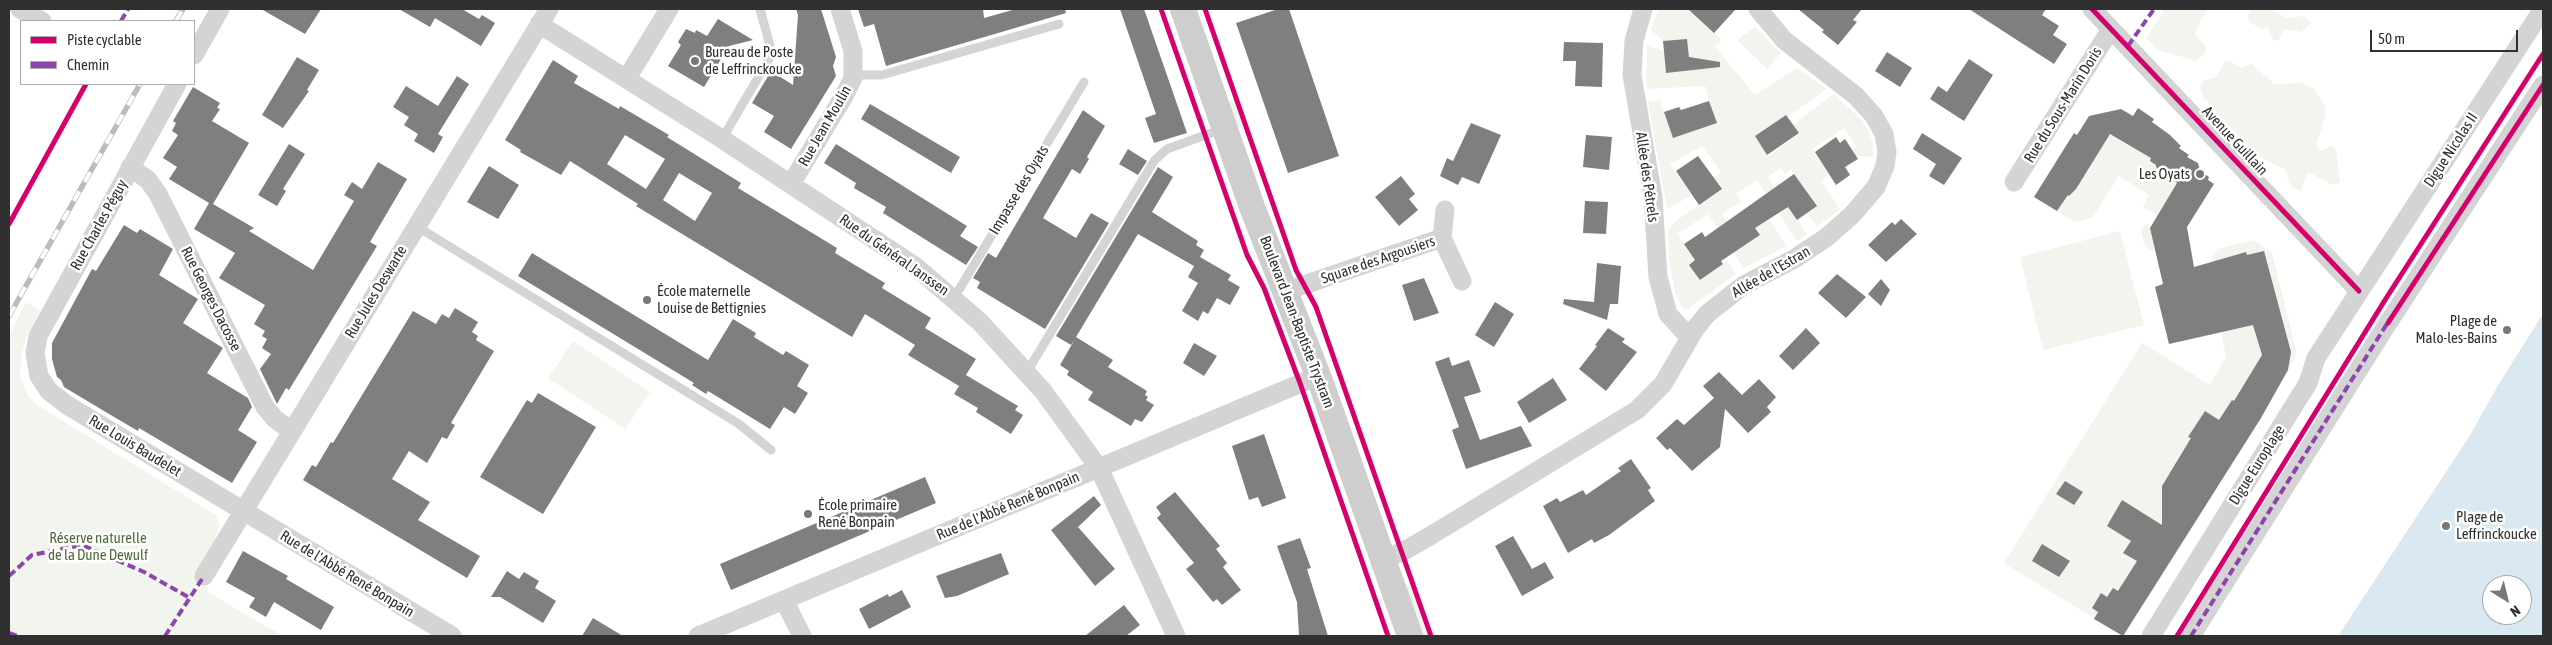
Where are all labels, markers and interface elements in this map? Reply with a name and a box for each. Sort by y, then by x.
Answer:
legend [20,20,195,85]
scale bar [2372,20,2520,52]
text: 50 m [2378,30,2405,47]
text: Piste cyclable [67,31,142,48]
place label: Bureau de Poste de Leffrinckoucke [705,43,802,78]
street label: Rue du Sous-Marin Doris [2020,44,2106,166]
marker: Bureau de Poste de Leffrinckoucke [689,55,701,67]
text: Chemin [67,56,109,73]
street label: Rue Jean Moulin [795,82,855,170]
street label: Avenue Guillain [2198,103,2272,179]
street label: Digue Nicolas II [2420,109,2482,191]
street label: Allée des Pétrels [1632,131,1662,223]
street label: Impasse des Oyats [985,142,1053,238]
place label: Les Oyats [2139,165,2190,183]
marker: Les Oyats [2194,168,2206,180]
street label: Rue Charles Péguy [67,177,131,273]
street label: Rue du Général Janssen [836,210,952,300]
street label: Square des Argousiers [1319,232,1437,288]
street label: Boulevard Jean-Baptiste Trystram [1256,233,1338,411]
street label: Rue Jules Deswarte [341,242,411,342]
street label: Allée de l'Estran [1729,242,1813,302]
street label: Rue Georges Dacosse [177,244,245,354]
place label: École maternelle Louise de Bettignies [657,282,766,317]
marker: École maternelle Louise de Bettignies [641,294,653,306]
place label: Plage de Malo-les-Bains [2416,312,2497,347]
marker: Plage de Malo-les-Bains [2501,324,2513,336]
street label: Rue Louis Baudelet [85,411,185,481]
street label: Digue Europlage [2225,422,2289,508]
street label: Rue de l'Abbé René Bonpain [934,468,1082,544]
place label: École primaire René Bonpain [818,496,897,531]
marker: École primaire René Bonpain [802,508,814,520]
place label: Plage de Leffrinckoucke [2456,508,2537,543]
marker: Plage de Leffrinckoucke [2440,520,2452,532]
street label: Rue de l'Abbé René Bonpain [277,527,417,621]
park label: Réserve naturelle de la Dune Dewulf [48,529,148,564]
north arrow [2482,575,2532,625]
text: N [2507,602,2523,620]

